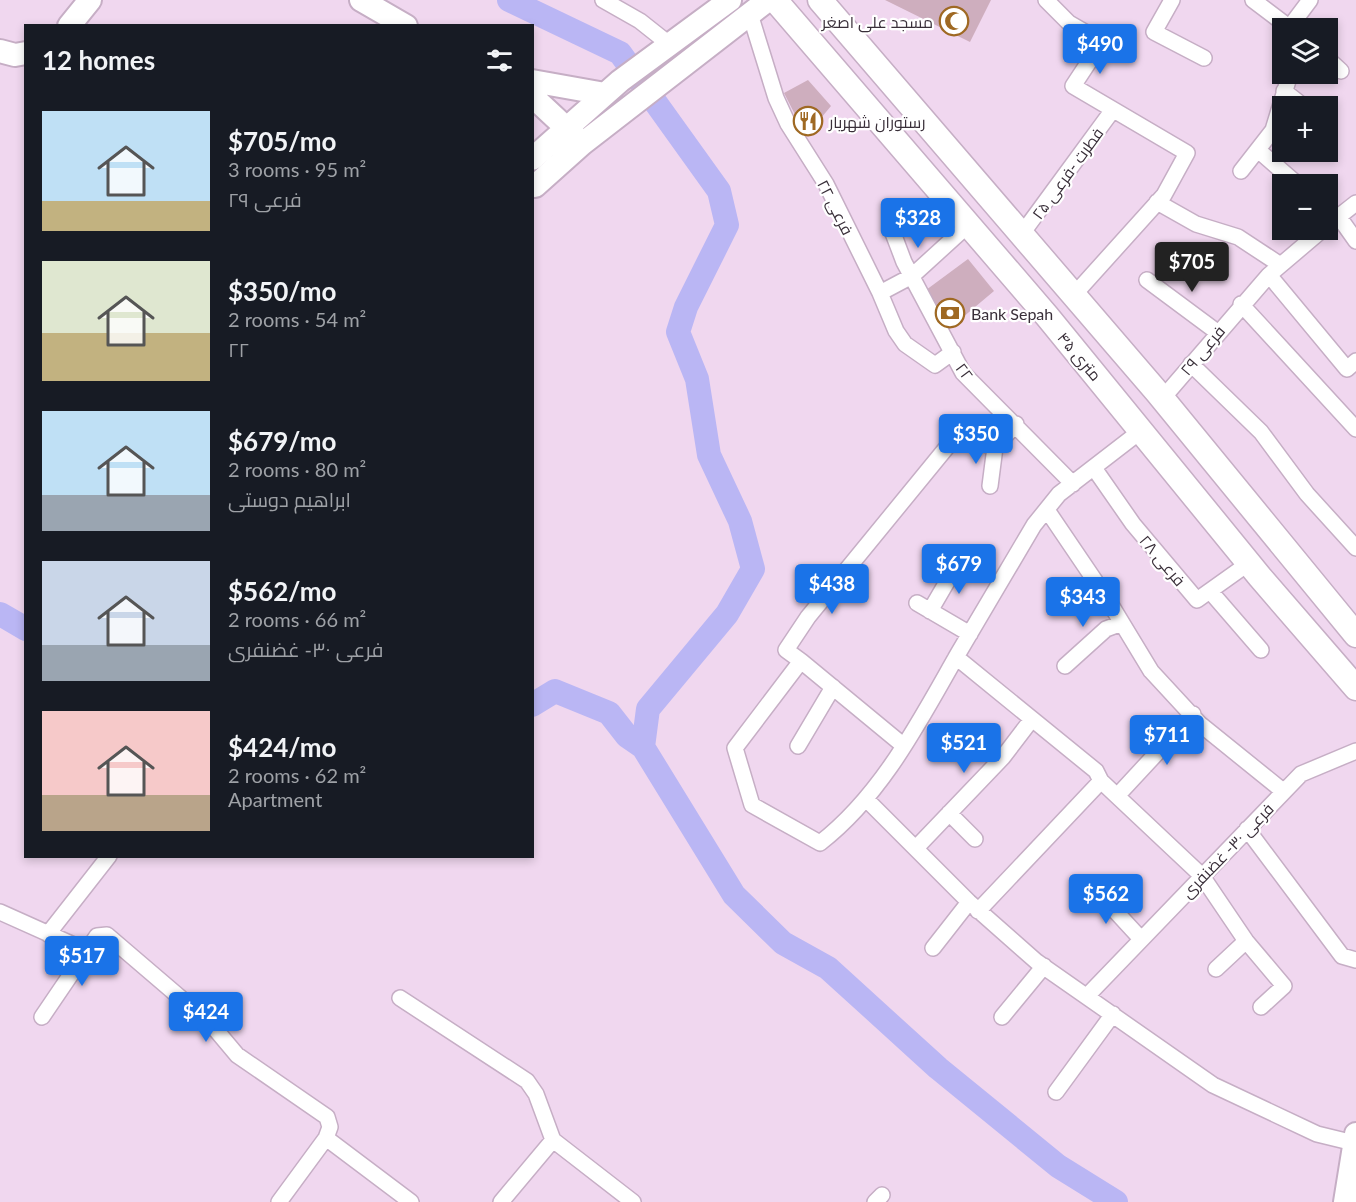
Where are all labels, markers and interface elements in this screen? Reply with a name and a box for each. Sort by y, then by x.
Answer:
mosque icon: مسجد علی اصغر [938,5,970,37]
place label: مسجد علی اصغر [821,12,933,33]
map controls [1272,18,1338,240]
button: layers [1272,18,1338,84]
pin: $490 [1064,24,1136,75]
text: $490 [1077,31,1123,55]
text: 12 homes [42,44,155,76]
icon: filters [483,44,516,77]
button: + [1272,96,1338,162]
restaurant icon: رستوران شهریار [792,105,824,137]
place label: رستوران شهریار [828,112,925,133]
street label: فطرت -فرعی ۲۵ [1027,123,1108,224]
text: $705/mo [228,125,336,157]
icon: home [90,135,162,207]
text: 3 rooms · 95 m² [228,157,366,181]
button: − [1272,174,1338,240]
street label: فرعی ۲۲ [812,176,858,239]
text: فرعی ۲۹ [228,187,302,211]
pin: $328 [882,198,954,249]
text: $328 [895,205,941,229]
pin: $705 [1156,242,1228,293]
text: $705 [1169,249,1215,273]
text: $350/mo [228,275,336,307]
icon: home [90,285,162,357]
bank icon: Bank Sepah [934,297,966,329]
place label: Bank Sepah [971,304,1053,323]
text: 2 rooms · 54 m² [228,307,366,331]
street label: فرعی ۲۹ [1176,321,1230,380]
street label: ۴۵ متری [1053,328,1106,385]
text: ۲۲ [228,337,249,361]
street label: ۲۲ [952,359,978,383]
pin: $350 [940,414,1012,465]
text: $350 [953,421,999,445]
text: $679/mo [228,425,336,457]
icon: home [90,435,162,507]
text: 2 rooms · 80 m² [228,457,366,481]
text: ابراهیم دوستی [228,487,351,511]
street label: فرعی ۲۸ [1135,531,1190,591]
pin: $679 [923,544,995,595]
text: $679 [936,551,982,575]
pin: $438 [796,564,868,615]
text: $438 [809,571,855,595]
text: $562/mo [228,575,336,607]
pin: $343 [1047,577,1119,628]
text: $343 [1060,584,1106,608]
icon: home [90,585,162,657]
text: 2 rooms · 66 m² [228,607,366,631]
text: فرعی ۳۰- غضنفری [228,637,383,661]
pin: $711 [1131,715,1203,766]
text: $711 [1144,722,1190,746]
pin: $521 [928,723,1000,774]
text: $521 [941,730,987,754]
text: $424/mo [228,731,336,763]
icon: home [90,735,162,807]
text: 2 rooms · 62 m² [228,763,366,787]
text: Apartment [228,787,322,811]
street label: فرعی ۳۰- غضنفری [1177,799,1278,903]
pin: $562 [1070,874,1142,925]
text: $562 [1083,881,1129,905]
pin: $517 [46,936,118,987]
text: $517 [59,943,105,967]
pin: $424 [170,992,242,1043]
text: $424 [183,999,229,1023]

